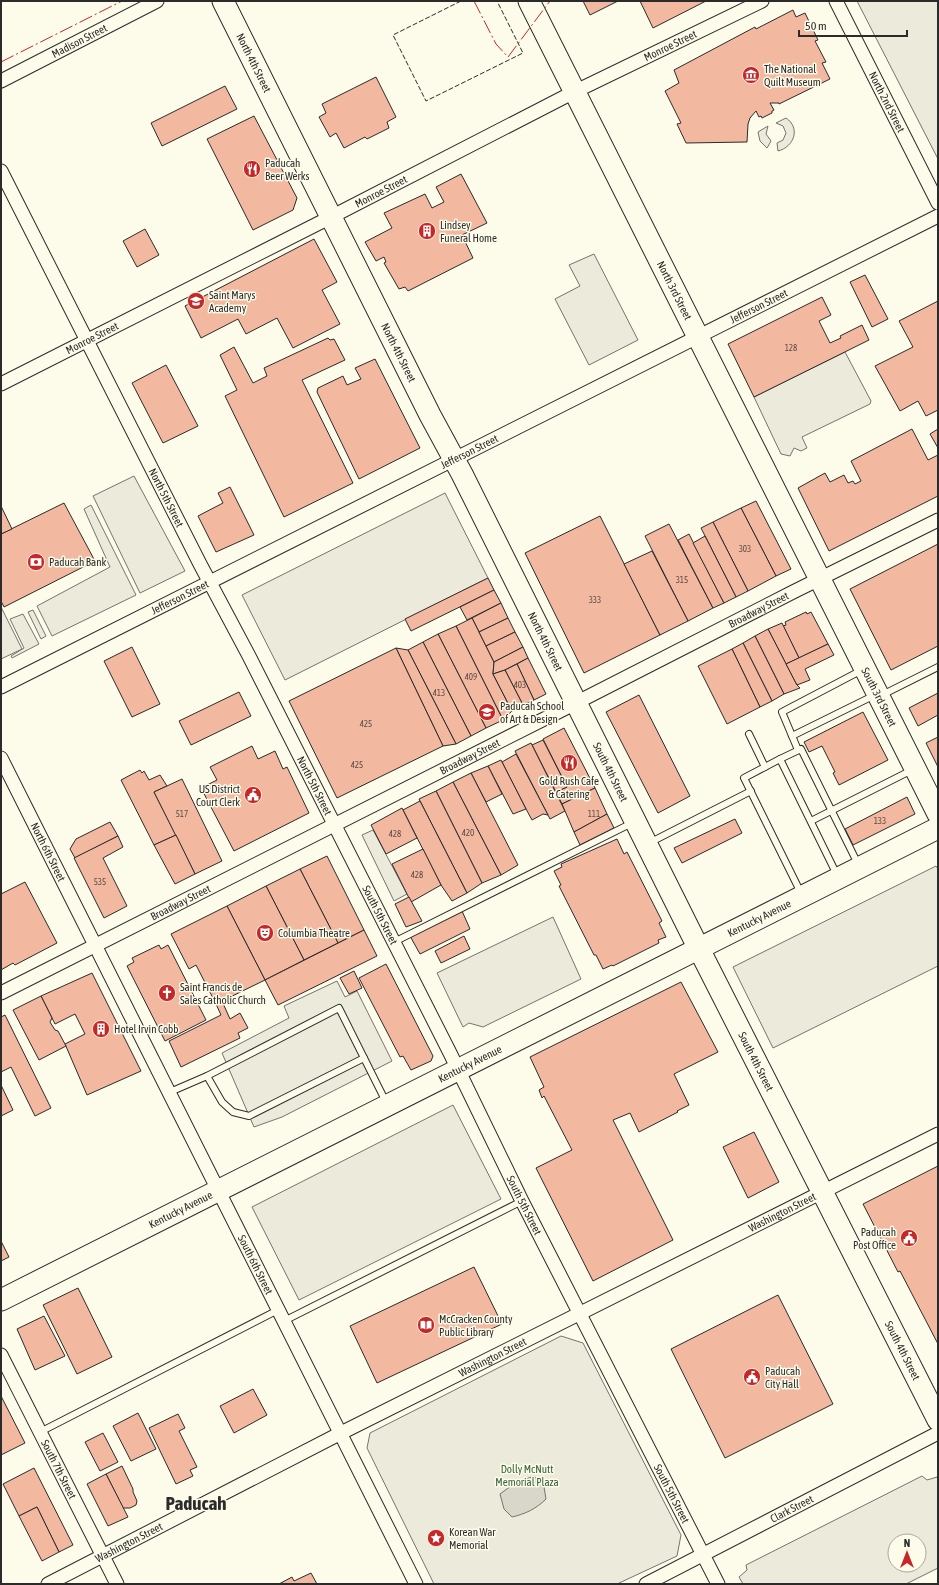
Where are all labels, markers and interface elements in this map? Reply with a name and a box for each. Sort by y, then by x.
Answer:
scale bar [799,12,907,38]
text: 50 m [805,19,827,33]
street label: Madison Street [50,22,109,60]
street label: Monroe Street [642,28,698,63]
street label: North 4th Street [234,31,274,94]
place label: The National Quilt Museum [764,63,821,88]
museum icon: The National Quilt Museum [741,65,761,85]
street label: North 2nd Street [867,70,907,134]
place label: Paducah Beer Werks [265,157,310,182]
restaurant icon: Paducah Beer Werks [242,159,262,179]
street label: Monroe Street [353,173,409,210]
place label: Lindsey Funeral Home [440,219,497,244]
building icon: Lindsey Funeral Home [417,221,437,241]
street label: North 3rd Street [655,259,694,322]
street label: Jefferson Street [728,287,789,326]
place label: Saint Marys Academy [209,289,256,314]
school or university icon: Saint Marys Academy [186,291,206,311]
street label: Monroe Street [64,320,120,356]
street label: North 4th Street [379,321,418,384]
house number: 128 [785,343,797,353]
street label: Jefferson Street [438,432,500,471]
street label: North 5th Street [146,466,186,529]
house number: 303 [739,544,751,554]
bank icon: Paducah Bank [26,552,46,572]
place label: Paducah Bank [49,556,107,568]
house number: 315 [676,575,688,585]
street label: Jefferson Street [149,578,210,617]
street label: Broadway Street [726,589,791,630]
house number: 333 [589,595,601,605]
street label: North 4th Street [526,610,565,673]
street label: South 3rd Street [859,665,899,728]
house number: 409 [465,672,477,682]
house number: 403 [514,680,526,690]
house number: 413 [433,688,445,698]
place label: Paducah School of Art & Design [500,700,564,725]
school or university icon: Paducah School of Art & Design [477,702,497,722]
house number: 425 [360,719,372,729]
street label: Broadway Street [438,736,502,777]
street label: South 4th Street [591,740,630,804]
restaurant icon: Gold Rush Cafe & Catering [559,753,579,773]
street label: North 5th Street [295,754,334,817]
house number: 425 [351,760,363,770]
place label: Gold Rush Cafe & Catering [539,775,599,800]
place label: US District Court Clerk [196,783,240,808]
public building icon: US District Court Clerk [243,785,263,805]
house number: 517 [176,809,188,819]
house number: 111 [588,809,600,819]
house number: 133 [874,816,886,826]
street label: North 6th Street [28,820,68,883]
house number: 420 [462,828,474,838]
house number: 428 [389,829,401,839]
house number: 428 [411,870,423,880]
house number: 535 [94,877,106,887]
street label: Broadway Street [148,882,213,923]
street label: South 5th Street [360,883,400,946]
street label: Kentucky Avenue [725,897,793,939]
theatre icon: Columbia Theatre [255,923,275,943]
place label: Columbia Theatre [278,927,350,939]
place label: Saint Francis de Sales Catholic Church [180,981,266,1006]
church icon: Saint Francis de Sales Catholic Church [157,983,177,1003]
building icon: Hotel Irvin Cobb [91,1019,111,1039]
place label: Hotel Irvin Cobb [114,1023,179,1035]
street label: South 4th Street [736,1030,776,1093]
street label: Kentucky Avenue [436,1043,504,1085]
street label: South 5th Street [505,1174,544,1237]
street label: Kentucky Avenue [147,1189,214,1231]
street label: Washington Street [746,1190,818,1234]
place label: Paducah Post Office [853,1226,896,1251]
public building icon: Paducah Post Office [899,1228,919,1248]
street label: South 6th Street [236,1233,275,1296]
place label: McCracken County Public Library [439,1313,513,1338]
library icon: McCracken County Public Library [416,1315,436,1335]
street label: South 4th Street [883,1319,923,1382]
street label: Washington Street [457,1335,528,1379]
place label: Paducah City Hall [765,1365,800,1390]
public building icon: Paducah City Hall [742,1367,762,1387]
street label: South 7th Street [39,1438,79,1501]
street label: South 5th Street [652,1462,692,1525]
park label: Dolly McNutt Memorial Plaza [495,1463,559,1488]
district label: Paducah [165,1492,227,1514]
street label: Clark Street [768,1493,815,1525]
street label: Washington Street [93,1520,164,1565]
place label: Korean War Memorial [449,1526,496,1551]
place icon: Korean War Memorial [426,1528,446,1548]
north arrow [887,1533,927,1573]
text: N [904,1537,910,1549]

